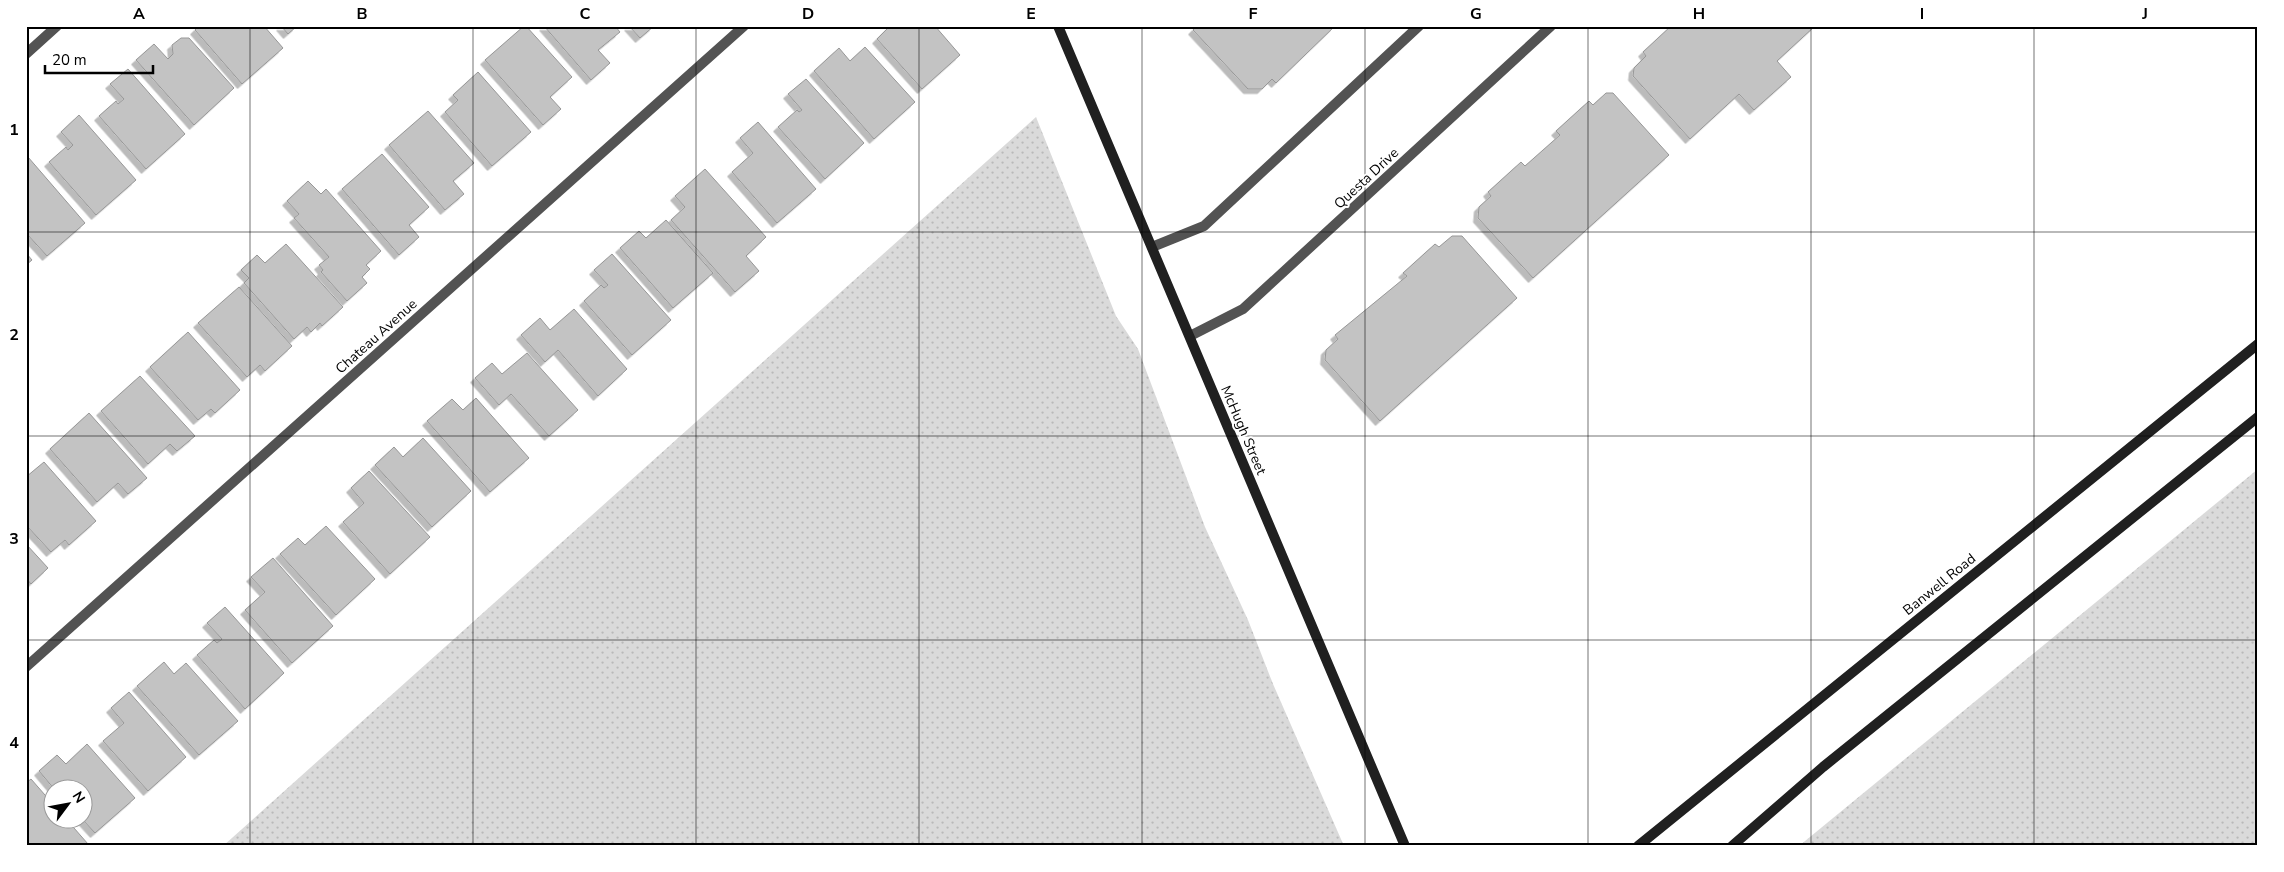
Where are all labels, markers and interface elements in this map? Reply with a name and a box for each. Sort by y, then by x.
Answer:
text: A [133,3,145,25]
text: B [356,3,368,25]
text: C [580,3,591,25]
text: D [802,3,814,25]
text: E [1026,3,1036,25]
text: F [1249,3,1258,25]
text: G [1470,3,1482,25]
text: H [1693,3,1705,25]
text: I [1920,3,1924,25]
text: J [2141,3,2148,25]
scale bar [45,42,152,74]
text: 20 m [52,50,87,70]
text: 1 [9,119,19,141]
street label: Questa Drive [1330,144,1403,213]
street label: Chateau Avenue [331,295,421,378]
text: 2 [9,324,19,346]
street label: McHugh Street [1216,383,1271,478]
text: 3 [9,528,19,550]
street label: Banwell Road [1899,549,1980,620]
text: 4 [9,732,19,754]
north arrow [42,780,92,830]
text: N [68,788,89,807]

